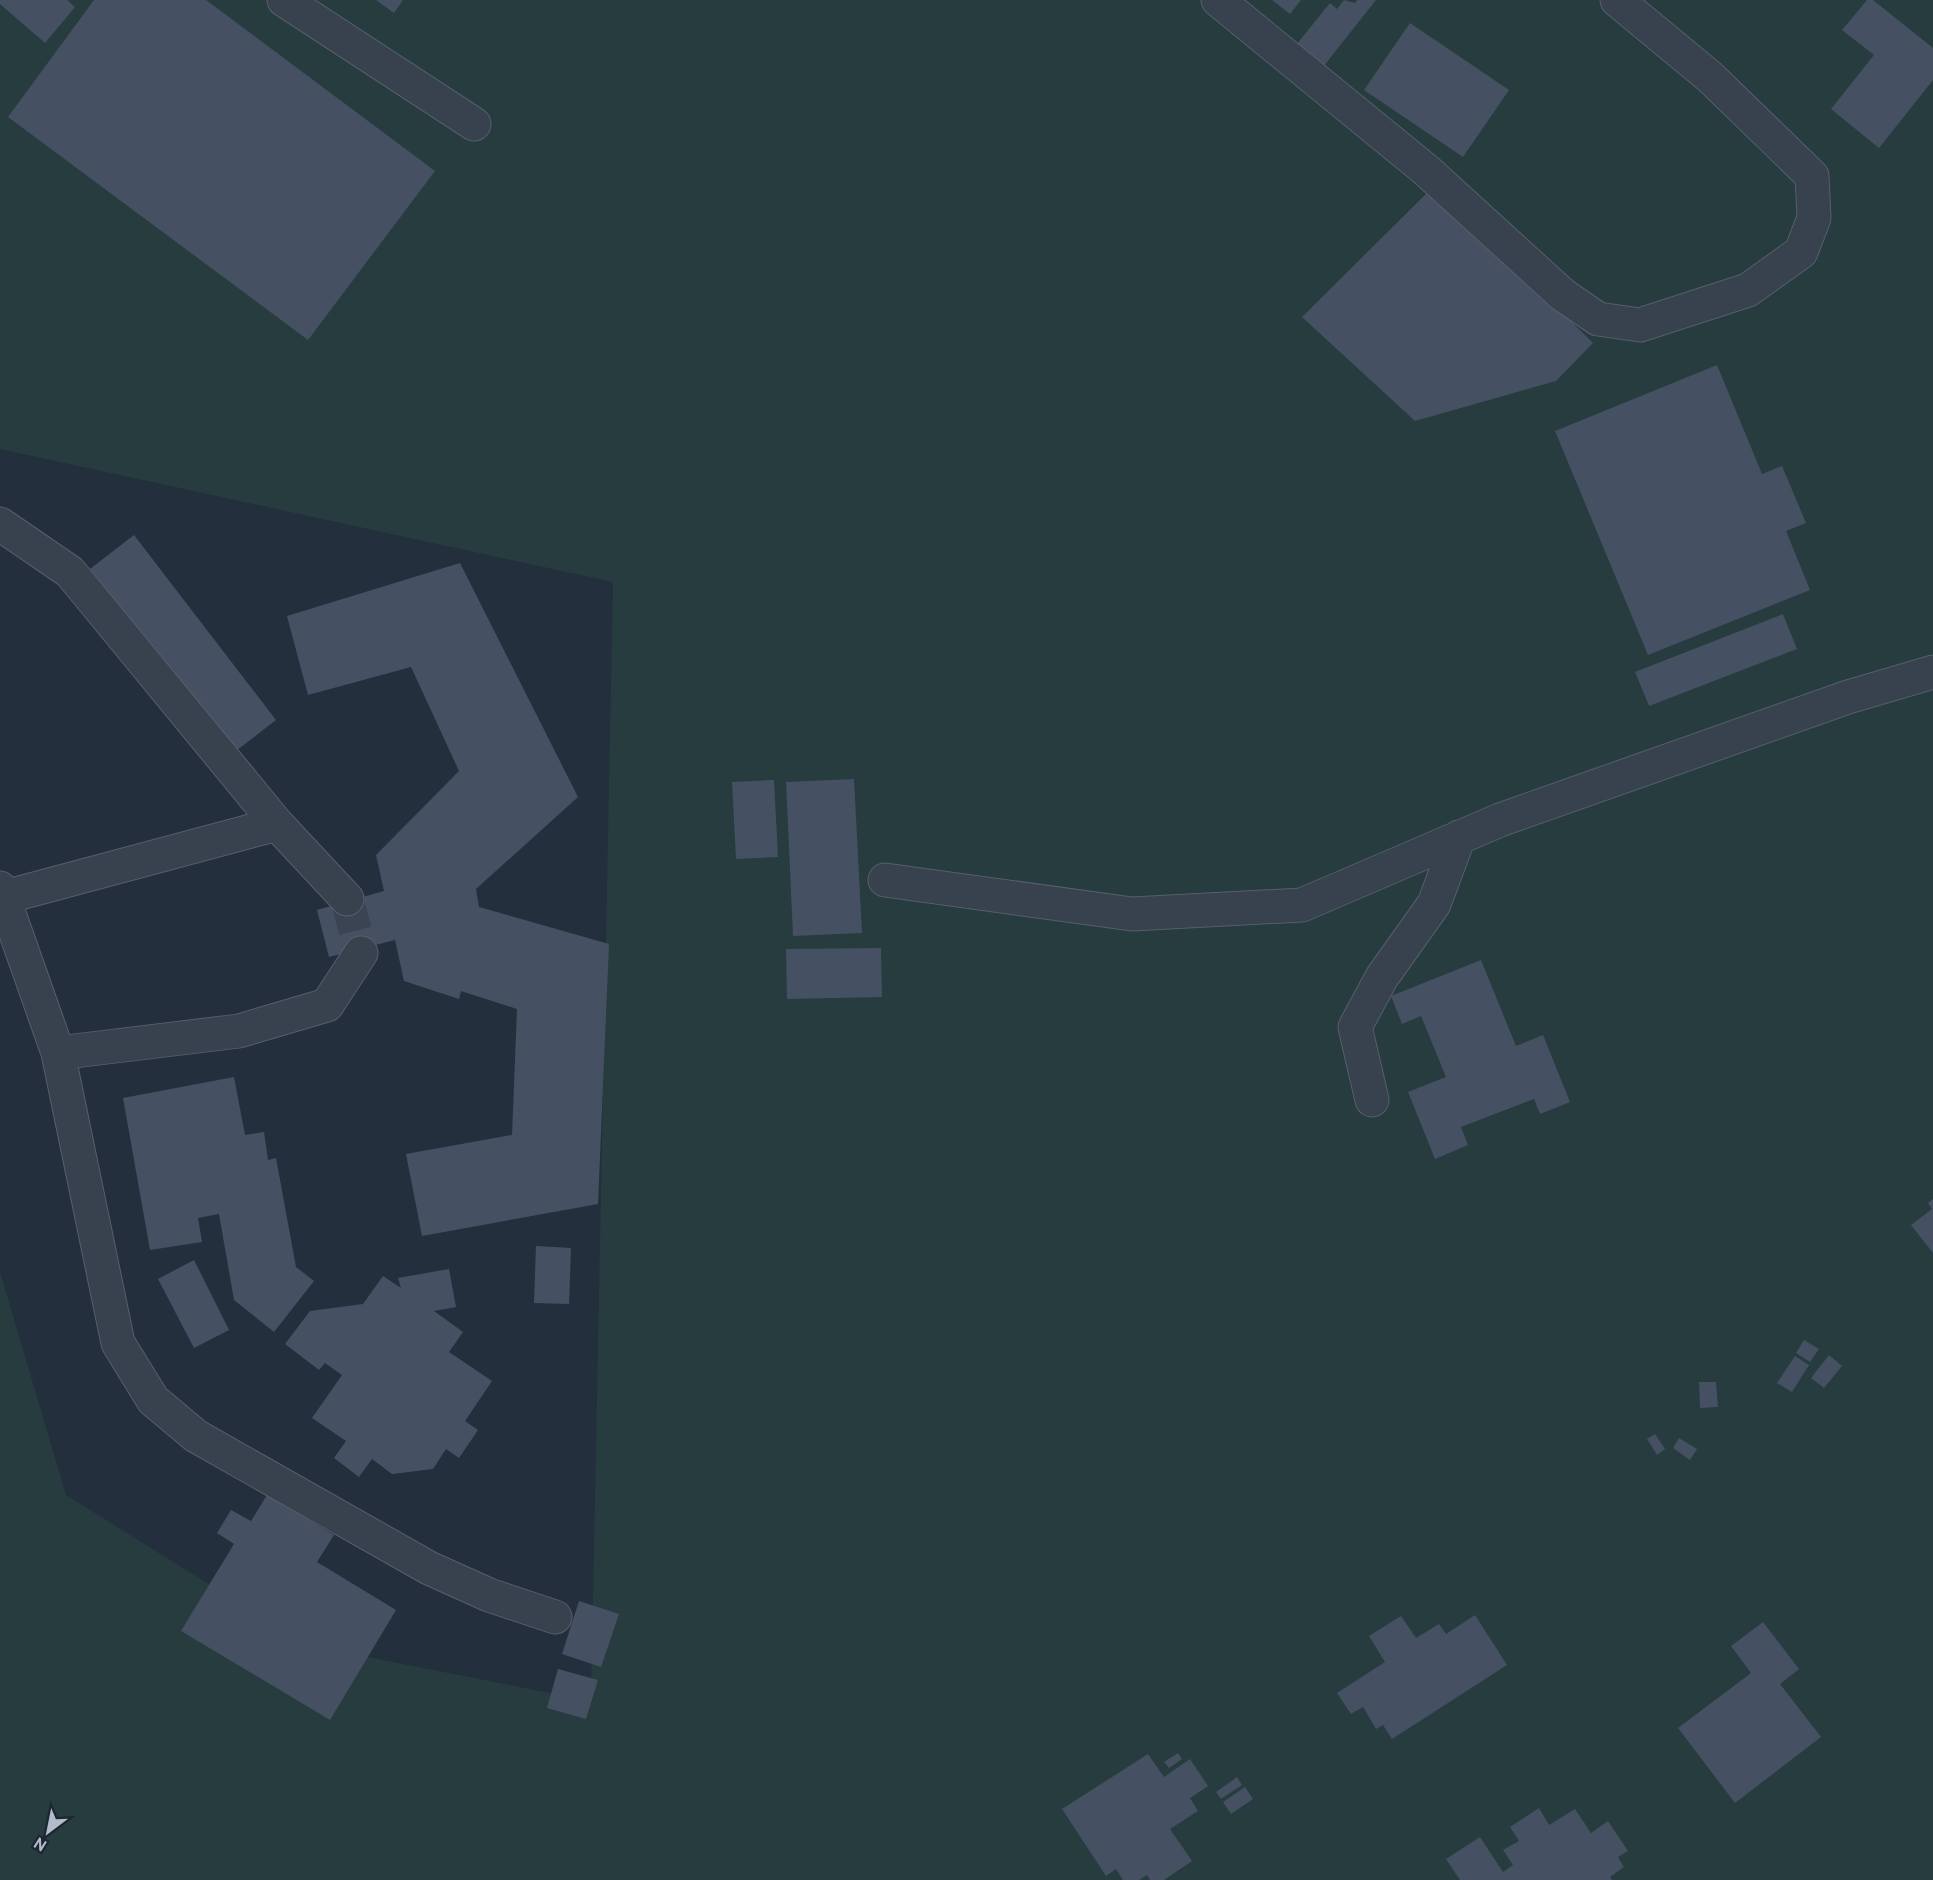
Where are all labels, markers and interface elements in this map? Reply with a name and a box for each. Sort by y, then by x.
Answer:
north arrow [18,1802,78,1862]
text: N [31,1831,51,1855]

